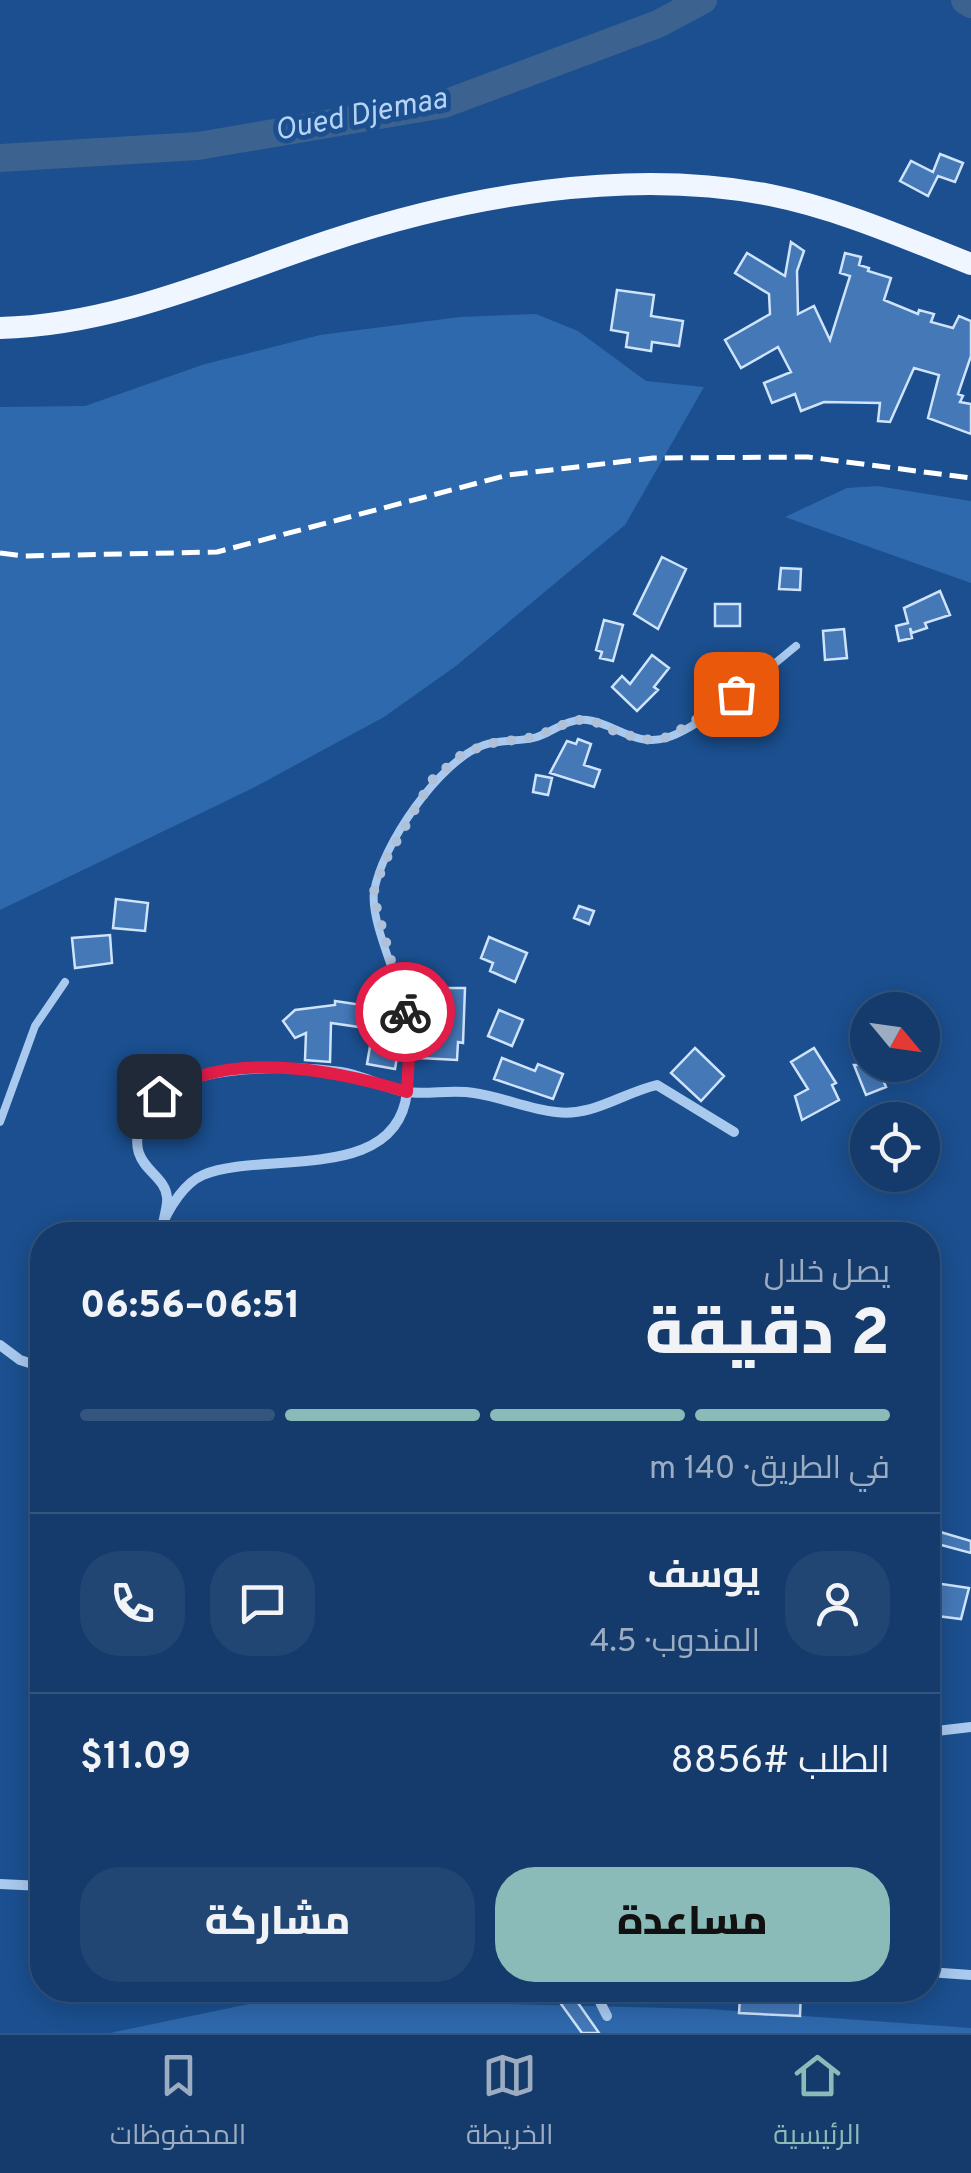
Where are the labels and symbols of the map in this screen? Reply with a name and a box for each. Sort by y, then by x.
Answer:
water label: Oued Djemaa [272,81,451,151]
pin [694,652,779,737]
courier [355,962,455,1062]
north arrow [850,992,940,1082]
pin [117,1054,202,1139]

